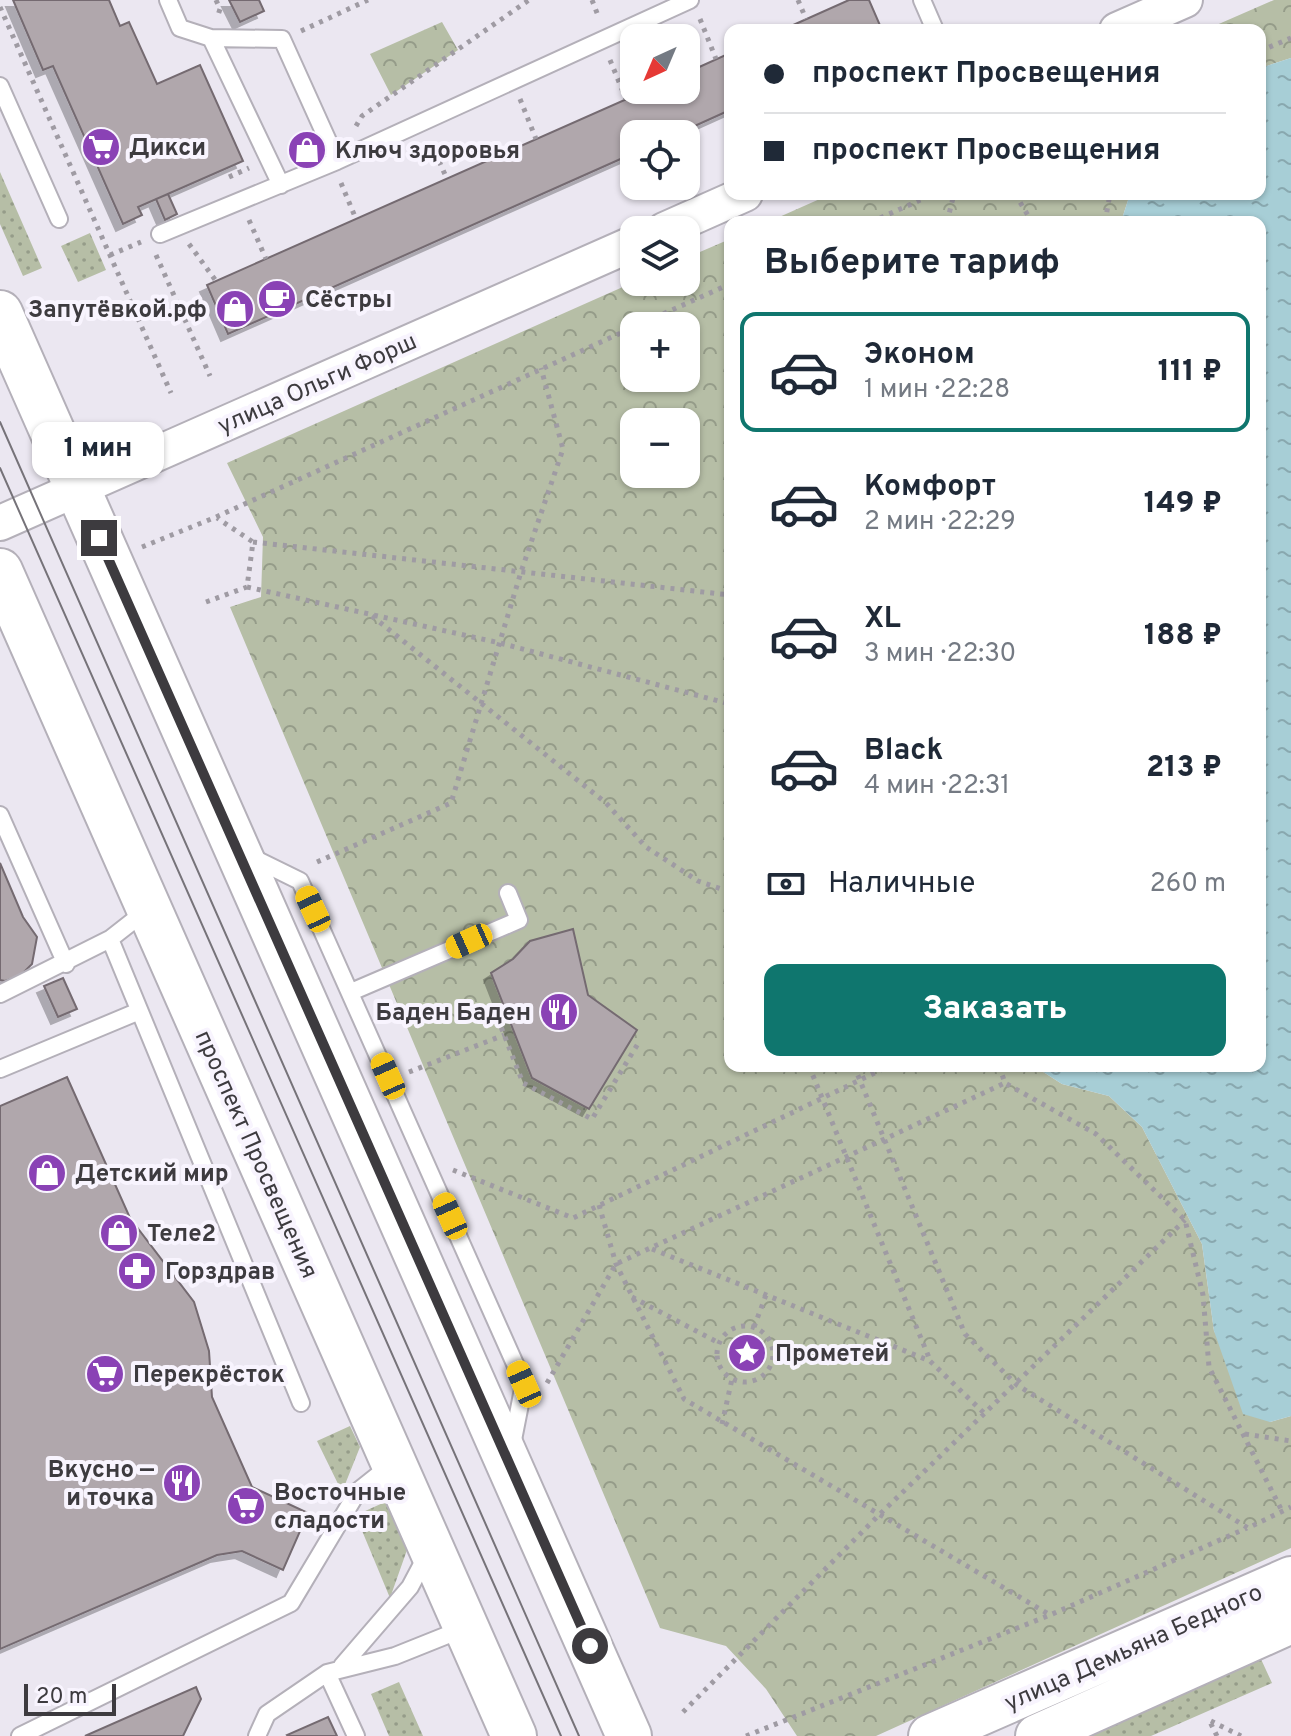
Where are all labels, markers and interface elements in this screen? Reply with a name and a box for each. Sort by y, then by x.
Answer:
north arrow [620,24,700,104]
map controls [620,24,700,488]
text: проспект Просвещения [812,56,1161,93]
button: locate [620,120,700,200]
supermarket icon: Дикси [80,126,122,168]
shop icon: Ключ здоровья [286,129,328,171]
text: проспект Просвещения [812,133,1161,170]
place label: Дикси [129,134,206,164]
place label: Ключ здоровья [335,137,520,167]
button: layers [620,216,700,296]
text: Выберите тариф [764,241,1060,287]
cafe icon: Сёстры [256,278,298,320]
place label: Сёстры [305,286,392,316]
shop icon: Запутёвкой.рф [214,288,256,330]
place label: Запутёвкой.рф [28,296,207,326]
button: + [620,312,700,392]
street label: улица Ольги Форш [214,327,422,442]
icon: car [768,336,840,408]
text: Эконом [864,337,975,374]
text: 111 ₽ [1158,354,1222,391]
text: 1 мин · 22:28 [864,374,1010,407]
button: − [620,408,700,488]
callout: 1 мин [33,422,165,478]
text: 1 мин [64,433,132,466]
icon: car [768,468,840,540]
text: Комфорт [864,469,996,506]
text: 149 ₽ [1144,486,1222,523]
text: 2 мин · 22:29 [864,506,1016,539]
route end [81,520,117,556]
icon: car [768,600,840,672]
text: XL [864,601,901,638]
text: 188 ₽ [1144,618,1222,655]
text: 3 мин · 22:30 [864,638,1016,671]
icon: car [768,732,840,804]
text: Black [864,733,943,770]
text: 213 ₽ [1146,750,1222,787]
text: 4 мин · 22:31 [864,770,1010,803]
icon: cash [764,862,808,906]
text: Наличные [828,866,975,903]
text: 260 m [1150,868,1226,901]
car [292,882,334,936]
car [442,920,496,962]
button: Заказать [764,964,1226,1056]
restaurant icon: Баден Баден [538,991,580,1033]
place label: Баден Баден [375,999,531,1029]
street label: проспект Просвещения [187,1026,323,1284]
car [367,1049,409,1103]
shop icon: Детский мир [26,1152,68,1194]
place label: Детский мир [75,1160,229,1190]
car [429,1189,471,1243]
shop icon: Теле2 [98,1212,140,1254]
place label: Теле2 [147,1220,216,1250]
pharmacy icon: Горздрав [116,1250,158,1292]
place label: Горздрав [165,1258,275,1288]
place icon: Прометей [726,1332,768,1374]
place label: Прометей [775,1340,889,1370]
supermarket icon: Перекрёсток [84,1353,126,1395]
car [503,1357,545,1411]
place label: Перекрёсток [133,1361,285,1391]
place label: Вкусно — и точка [48,1456,154,1514]
restaurant icon: Вкусно — и точка [161,1462,203,1504]
place label: Восточные сладости [274,1479,406,1537]
supermarket icon: Восточные сладости [225,1485,267,1527]
street label: улица Демьяна Бедного [1000,1578,1268,1719]
route start [572,1628,608,1664]
scale bar [24,1680,116,1716]
text: 20 m [36,1684,87,1711]

